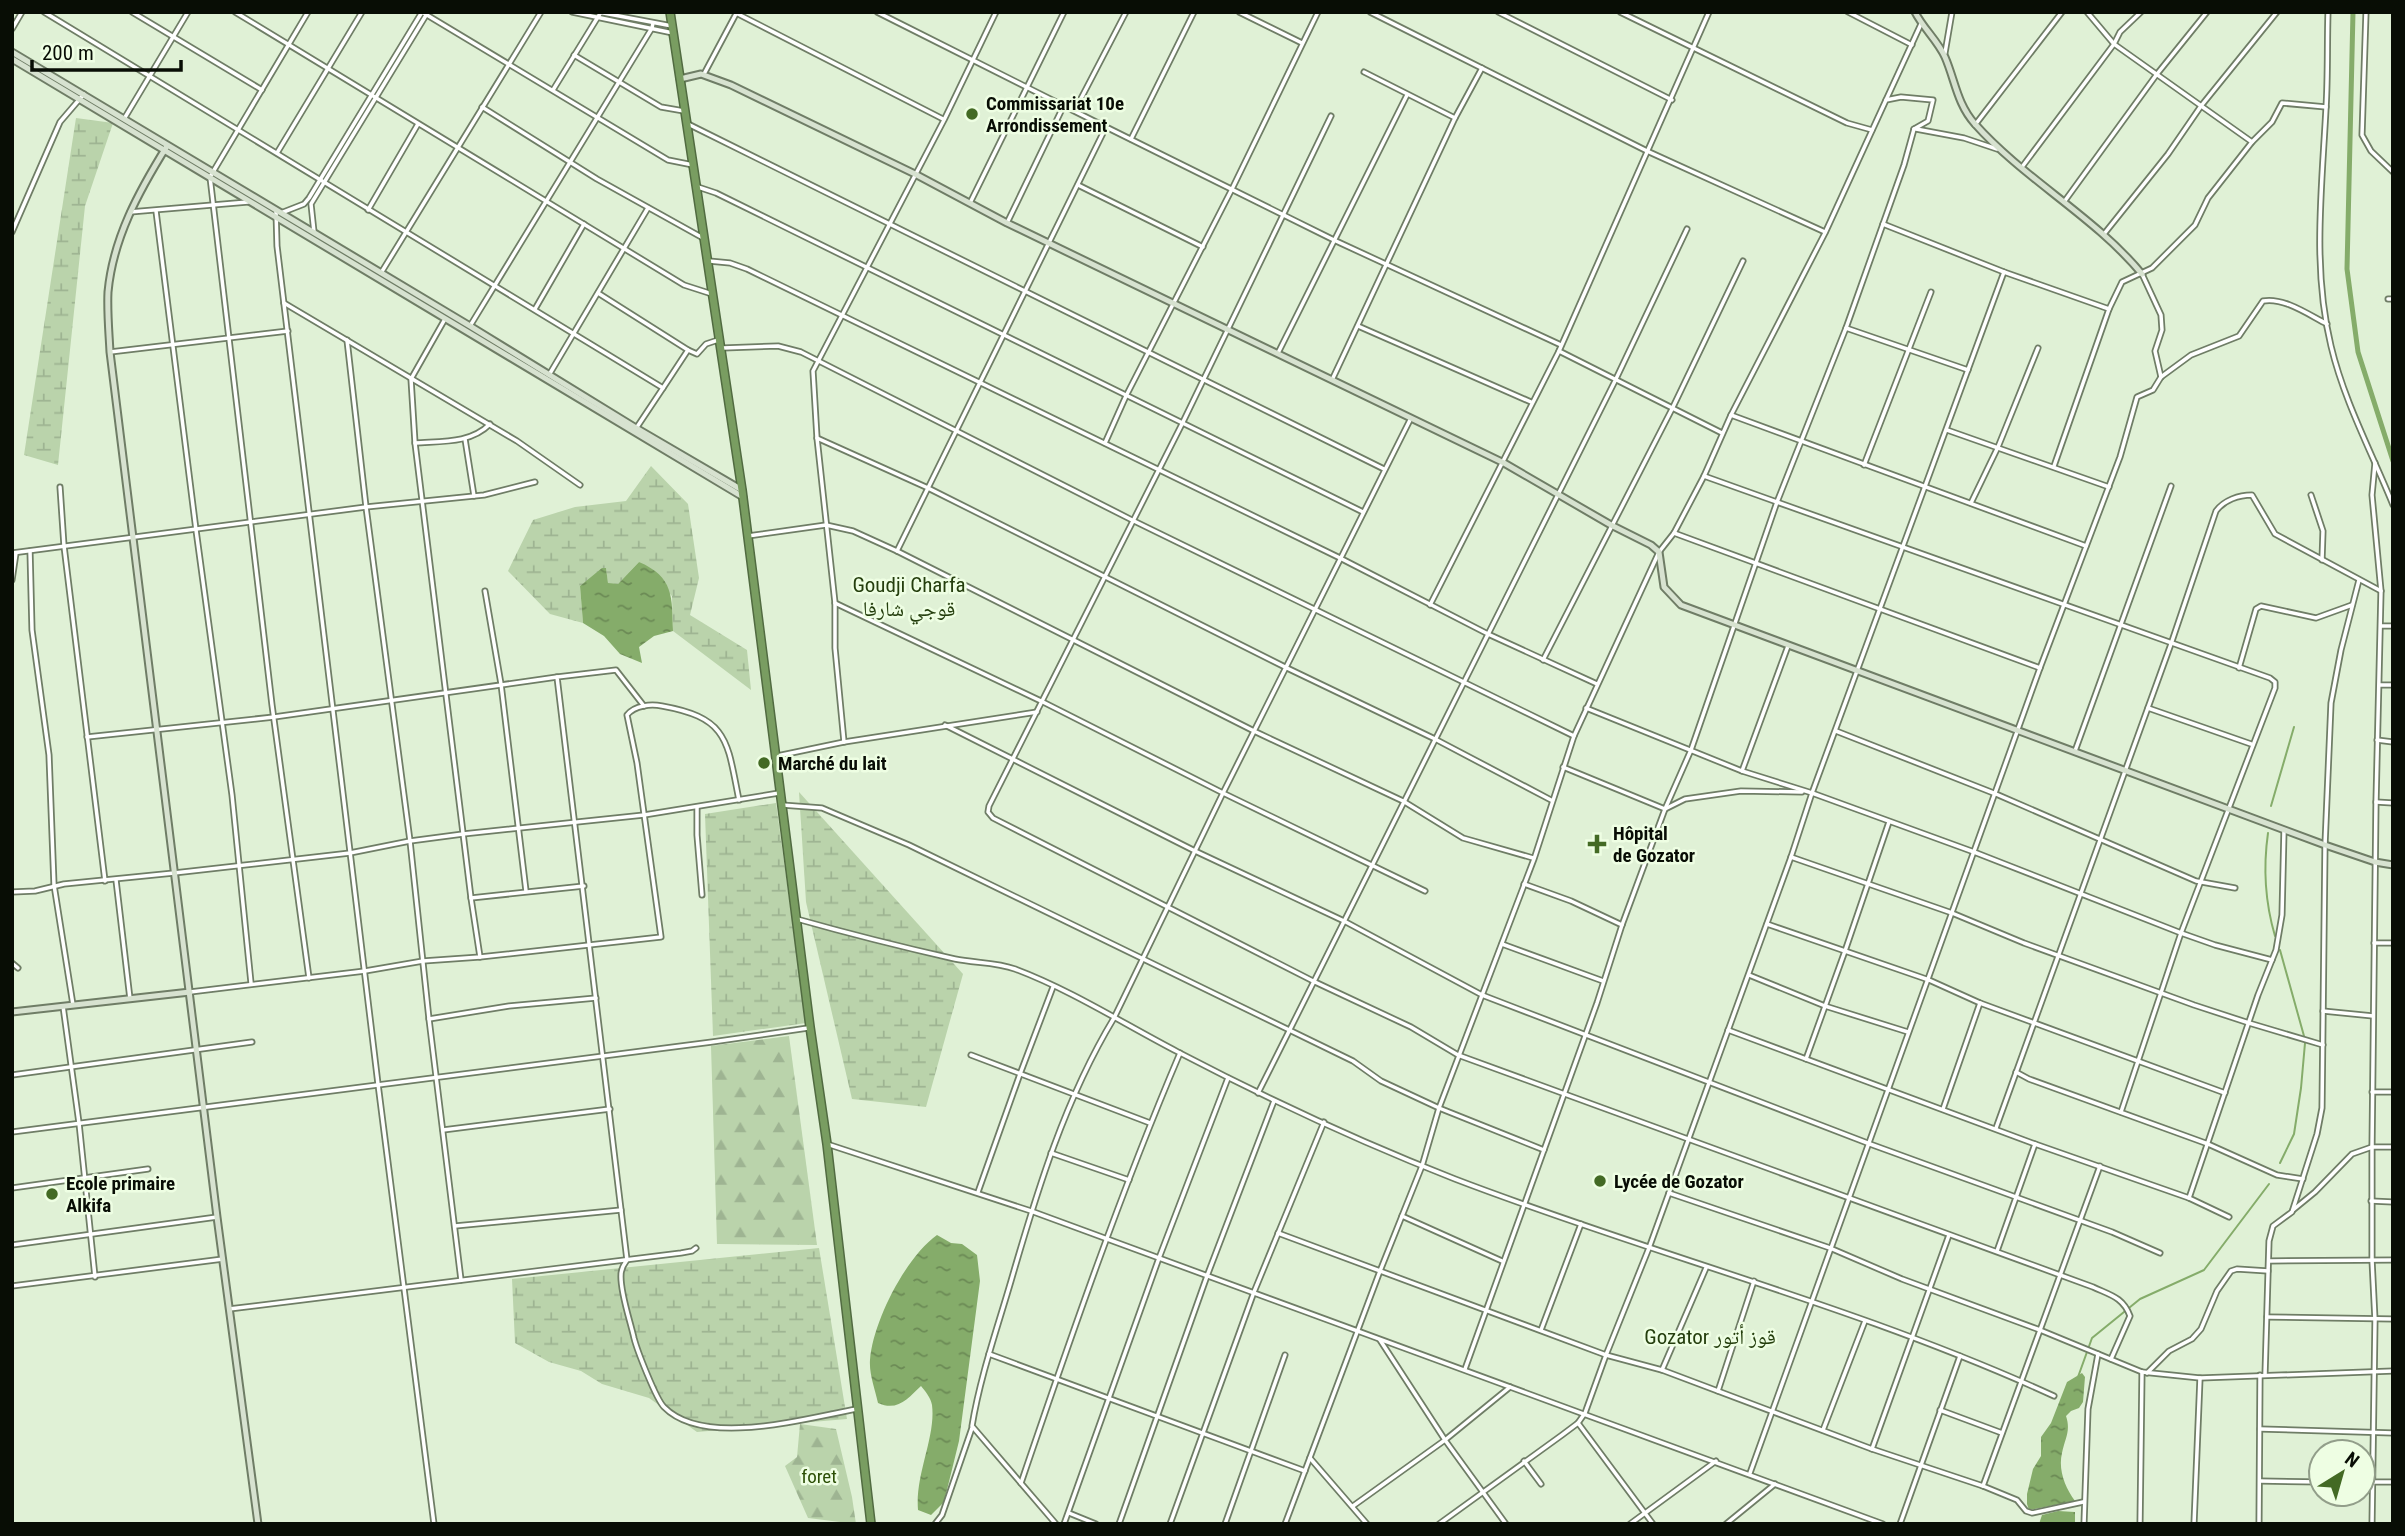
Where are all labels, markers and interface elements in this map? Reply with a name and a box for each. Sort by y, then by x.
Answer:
scale bar [32,28,180,72]
text: 200 m [42,41,94,65]
place label: Commissariat 10e Arrondissement [986,92,1124,137]
marker: Commissariat 10e Arrondissement [964,106,980,122]
district label: Goudji Charfa قوجي شارفا [852,573,966,625]
place label: Marché du lait [778,752,887,775]
marker: Marché du lait [756,755,772,771]
place label: Hôpital de Gozator [1613,822,1695,867]
marker: Hôpital de Gozator [1587,834,1607,854]
place label: Lycée de Gozator [1614,1170,1744,1193]
place label: Ecole primaire Alkifa [66,1172,175,1217]
marker: Lycée de Gozator [1592,1173,1608,1189]
marker: Ecole primaire Alkifa [44,1186,60,1202]
district label: Gozator قوز أتور [1644,1324,1776,1349]
north arrow [2307,1438,2377,1508]
text: N [2340,1447,2363,1473]
park label: foret [801,1465,837,1488]

